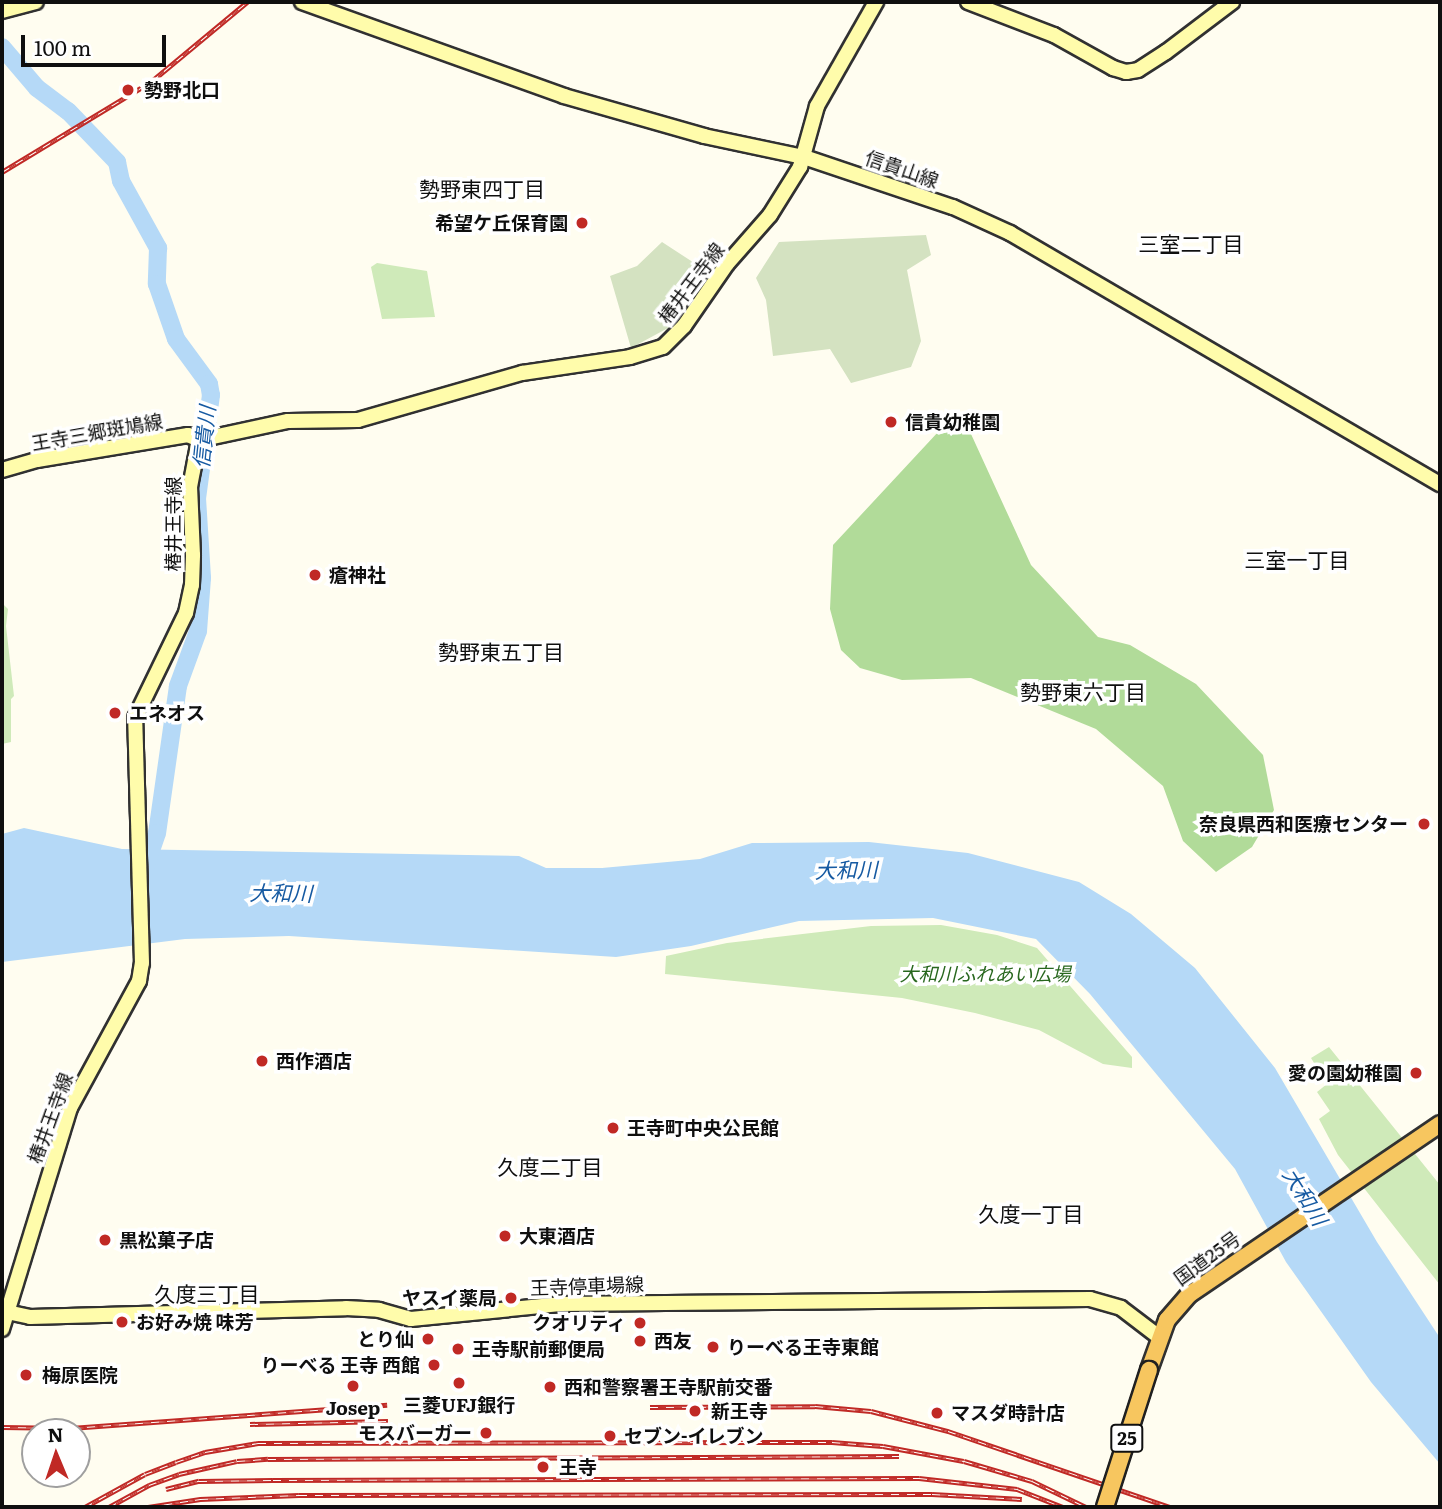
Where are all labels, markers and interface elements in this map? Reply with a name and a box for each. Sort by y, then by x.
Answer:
scale bar [24,21,170,65]
text: 100 m [34,31,91,62]
place label: 勢野北口 [144,79,220,101]
marker: 勢野北口 [118,80,138,100]
street label: 信貴山線 [862,146,942,192]
district label: 勢野東四丁目 [419,175,545,201]
place label: 希望ケ丘保育園 [435,212,568,234]
marker: 希望ケ丘保育園 [574,215,590,231]
district label: 三室二丁目 [1139,230,1243,256]
street label: 椿井王寺線 [653,238,729,328]
water label: 信貴川 [187,404,219,470]
street label: 王寺三郷斑鳩線 [30,409,164,455]
place label: 信貴幼稚園 [905,411,1000,433]
marker: 信貴幼稚園 [883,414,899,430]
street label: 椿井王寺線 [162,477,184,571]
district label: 三室一丁目 [1245,546,1349,572]
place label: 瘡神社 [329,564,386,586]
marker: 瘡神社 [307,567,323,583]
district label: 勢野東五丁目 [438,638,564,664]
district label: 勢野東六丁目 [1020,678,1146,704]
place label: エネオス [129,702,205,724]
marker: エネオス [107,705,123,721]
place label: 奈良県西和医療センター [1199,813,1408,835]
marker: 奈良県西和医療センター [1414,814,1434,834]
water label: 大和川 [814,856,878,882]
water label: 大和川 [249,879,313,905]
park label: 大和川ふれあい広場 [900,963,1070,985]
place label: 西作酒店 [276,1050,352,1072]
marker: 西作酒店 [254,1053,270,1069]
place label: 愛の園幼稚園 [1288,1062,1402,1084]
marker: 愛の園幼稚園 [1408,1065,1424,1081]
street label: 椿井王寺線 [23,1069,77,1167]
place label: 王寺町中央公民館 [627,1117,779,1139]
marker: 王寺町中央公民館 [605,1120,621,1136]
district label: 久度二丁目 [498,1153,602,1179]
water label: 大和川 [1279,1163,1333,1229]
district label: 久度一丁目 [979,1200,1083,1226]
place label: 大東酒店 [519,1225,595,1247]
street label: 国道25号 [1169,1226,1245,1290]
marker: 大東酒店 [497,1228,513,1244]
place label: 黒松菓子店 [119,1229,214,1251]
marker: 黒松菓子店 [97,1232,113,1248]
street label: 王寺停車場線 [530,1273,644,1299]
district label: 久度三丁目 [155,1280,259,1306]
place label: ヤスイ薬局 [402,1287,497,1309]
marker: ヤスイ薬局 [503,1290,519,1306]
place label: お好み焼 味芳 [136,1311,254,1333]
place label: クオリティ [531,1312,626,1334]
marker: お好み焼 味芳 [114,1314,130,1330]
marker: クオリティ [632,1315,648,1331]
place label: とり仙 [357,1328,414,1350]
place label: 西友 [654,1330,692,1352]
marker: とり仙 [420,1331,436,1347]
marker: 西友 [632,1333,648,1349]
place label: りーべる王寺東館 [727,1336,879,1358]
place label: 王寺駅前郵便局 [472,1338,605,1360]
marker: りーべる王寺東館 [705,1339,721,1355]
marker: 王寺駅前郵便局 [450,1341,466,1357]
place label: りーべる 王寺 西館 [260,1354,420,1376]
marker: りーべる 王寺 西館 [426,1357,442,1373]
place label: 梅原医院 [42,1364,118,1386]
marker: 梅原医院 [16,1365,36,1385]
marker: 三菱UFJ銀行 [451,1375,467,1391]
place label: 西和警察署王寺駅前交番 [564,1376,773,1398]
marker: Josep [345,1378,361,1394]
marker: 西和警察署王寺駅前交番 [542,1379,558,1395]
place label: 三菱UFJ銀行 [403,1394,515,1416]
place label: Josep [326,1397,380,1419]
place label: 新王寺 [711,1400,768,1422]
marker: 新王寺 [685,1401,705,1421]
place label: マスダ時計店 [951,1402,1065,1424]
marker: マスダ時計店 [929,1405,945,1421]
north arrow [21,1418,91,1488]
text: N [47,1420,64,1448]
place label: モスバーガー [358,1422,472,1444]
road number: 25 [1110,1423,1144,1452]
marker: モスバーガー [478,1425,494,1441]
place label: セブン-イレブン [624,1425,763,1447]
marker: セブン-イレブン [602,1428,618,1444]
place label: 王寺 [559,1456,597,1478]
marker: 王寺 [533,1457,553,1477]

